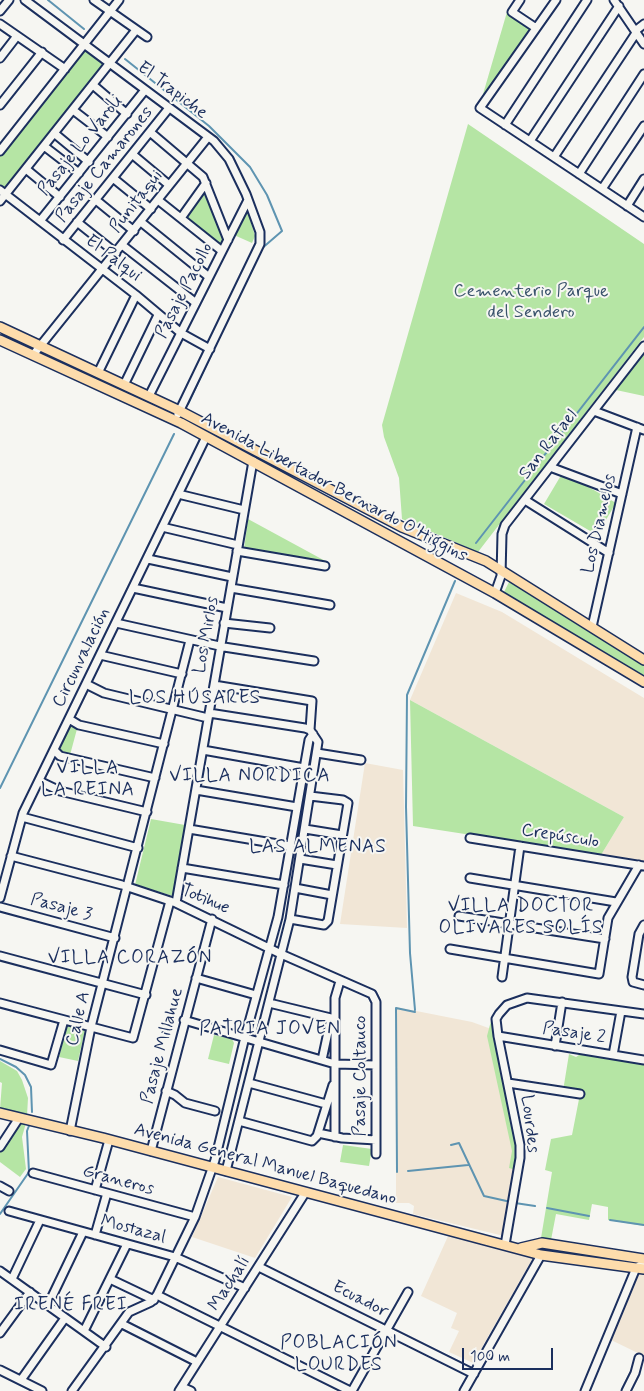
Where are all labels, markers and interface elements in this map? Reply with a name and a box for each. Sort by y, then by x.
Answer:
street label: El Trapiche [133,58,211,124]
street label: Pasaje Lo Varoli [34,91,128,201]
street label: Pasaje Camarones [52,103,158,227]
street label: Punitaqui [106,166,168,238]
street label: El Palqui [81,231,145,287]
street label: Pasaje Pacollo [152,239,218,343]
park label: Cementerio Parque del Sendero [454,281,608,324]
street label: San Rafael [515,406,583,484]
street label: Avenida Libertador Bernardo O'Higgins [197,408,471,568]
street label: Los Diamelos [578,472,622,576]
street label: Los Mirlos [190,595,224,675]
street label: Circunvalación [49,605,115,711]
district label: LOS HÚSARES [126,688,264,710]
district label: VILLA LA REINA [39,758,137,802]
district label: VILLA NORDICA [168,766,332,788]
street label: Crepúsculo [520,820,600,854]
district label: LAS ALMENAS [247,837,389,859]
street label: Totihue [177,880,233,920]
street label: Pasaje 3 [28,889,94,927]
district label: VILLA DOCTOR OLIVARES SOLÍS [436,896,606,940]
district label: VILLA CORAZÓN [48,948,212,970]
street label: Pasaje Millahue [137,986,189,1106]
street label: Calle A [62,990,96,1048]
street label: Pasaje Coltauco [350,1016,372,1136]
street label: Pasaje 2 [541,1018,607,1050]
district label: PATRIA JOVEN [194,1019,346,1041]
street label: Lourdes [515,1094,543,1154]
street label: Avenida General Manuel Baquedano [131,1120,399,1210]
street label: Graneros [80,1161,156,1201]
street label: Mostazal [98,1211,168,1249]
street label: Machalí [204,1252,256,1316]
street label: Ecuador [328,1277,392,1323]
district label: IRENÉ FREI [11,1295,131,1317]
district label: POBLACIÓN LOURDES [282,1333,396,1377]
scale bar [464,1338,555,1370]
text: 100 m [470,1347,510,1367]

